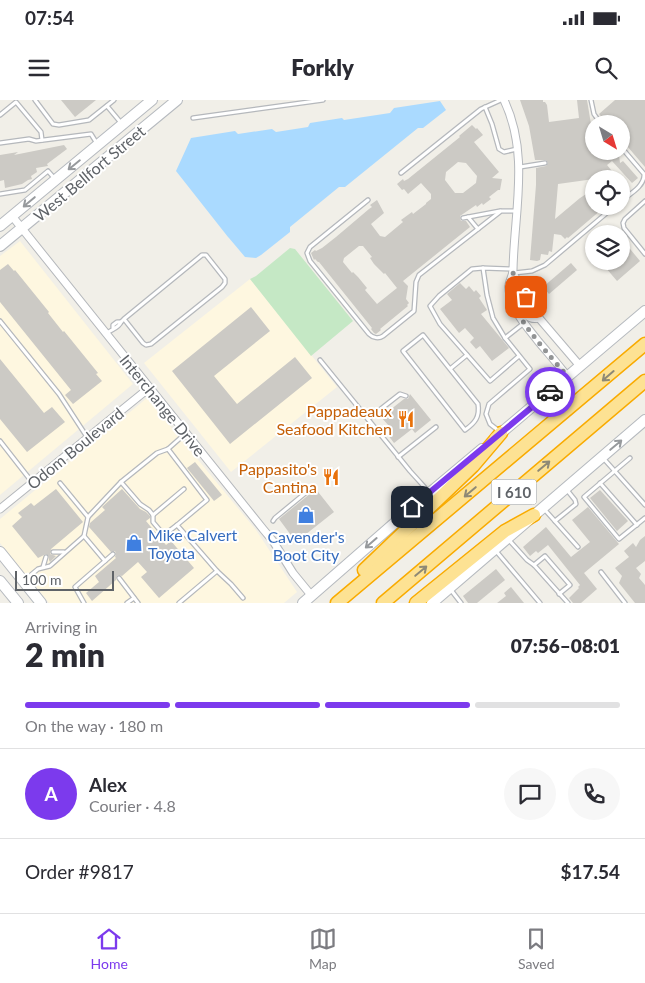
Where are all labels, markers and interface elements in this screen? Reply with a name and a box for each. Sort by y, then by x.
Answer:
text: 07:54 [25,6,74,29]
icon: menu [25,54,53,82]
text: Forkly [291,54,354,81]
icon: search [592,54,620,82]
north arrow [585,115,630,160]
map controls [585,115,630,270]
street label: West Bellfort Street [30,121,149,225]
one-way arrow [68,159,81,170]
button: locate [585,170,630,215]
one-way arrow [23,196,36,207]
button: layers [585,225,630,270]
pin [505,276,547,318]
icon: bag [512,283,540,311]
street label: Interchange Drive [116,350,210,460]
courier [525,367,575,417]
one-way arrow [602,370,615,381]
icon: car [536,378,564,406]
place label: Pappadeaux Seafood Kitchen [276,401,392,438]
street label: Odom Boulevard [23,403,127,493]
restaurant icon: Pappadeaux Seafood Kitchen [396,409,416,429]
one-way arrow [609,440,622,451]
place label: Pappasito's Cantina [239,459,317,496]
one-way arrow [538,461,551,472]
restaurant icon: Pappasito's Cantina [321,467,341,487]
road number: I 610 [492,480,536,504]
pin [391,486,433,528]
one-way arrow [464,486,477,497]
icon: home [398,493,426,521]
shop icon: Cavender's Boot City [296,505,316,525]
place label: Mike Calvert Toyota [148,525,238,562]
place label: Cavender's Boot City [267,527,345,564]
shop icon: Mike Calvert Toyota [124,533,144,553]
one-way arrow [364,538,377,549]
one-way arrow [414,566,427,577]
scale bar [15,568,114,591]
text: 100 m [22,571,61,588]
text: Arriving in [25,617,98,636]
text: 07:56–08:01 [511,634,620,657]
text: 2 min [25,635,105,674]
text: On the way · 180 m [25,716,163,735]
button: chat [504,768,556,820]
button: phone [568,768,620,820]
text: Alex [89,773,127,796]
text: A [44,782,58,805]
text: Courier · 4.8 [89,796,176,815]
text: Order #9817 [25,860,134,883]
text: $17.54 [560,860,620,883]
tab: Home [91,925,128,972]
tab: Map [309,925,337,972]
tab: Saved [518,925,554,972]

